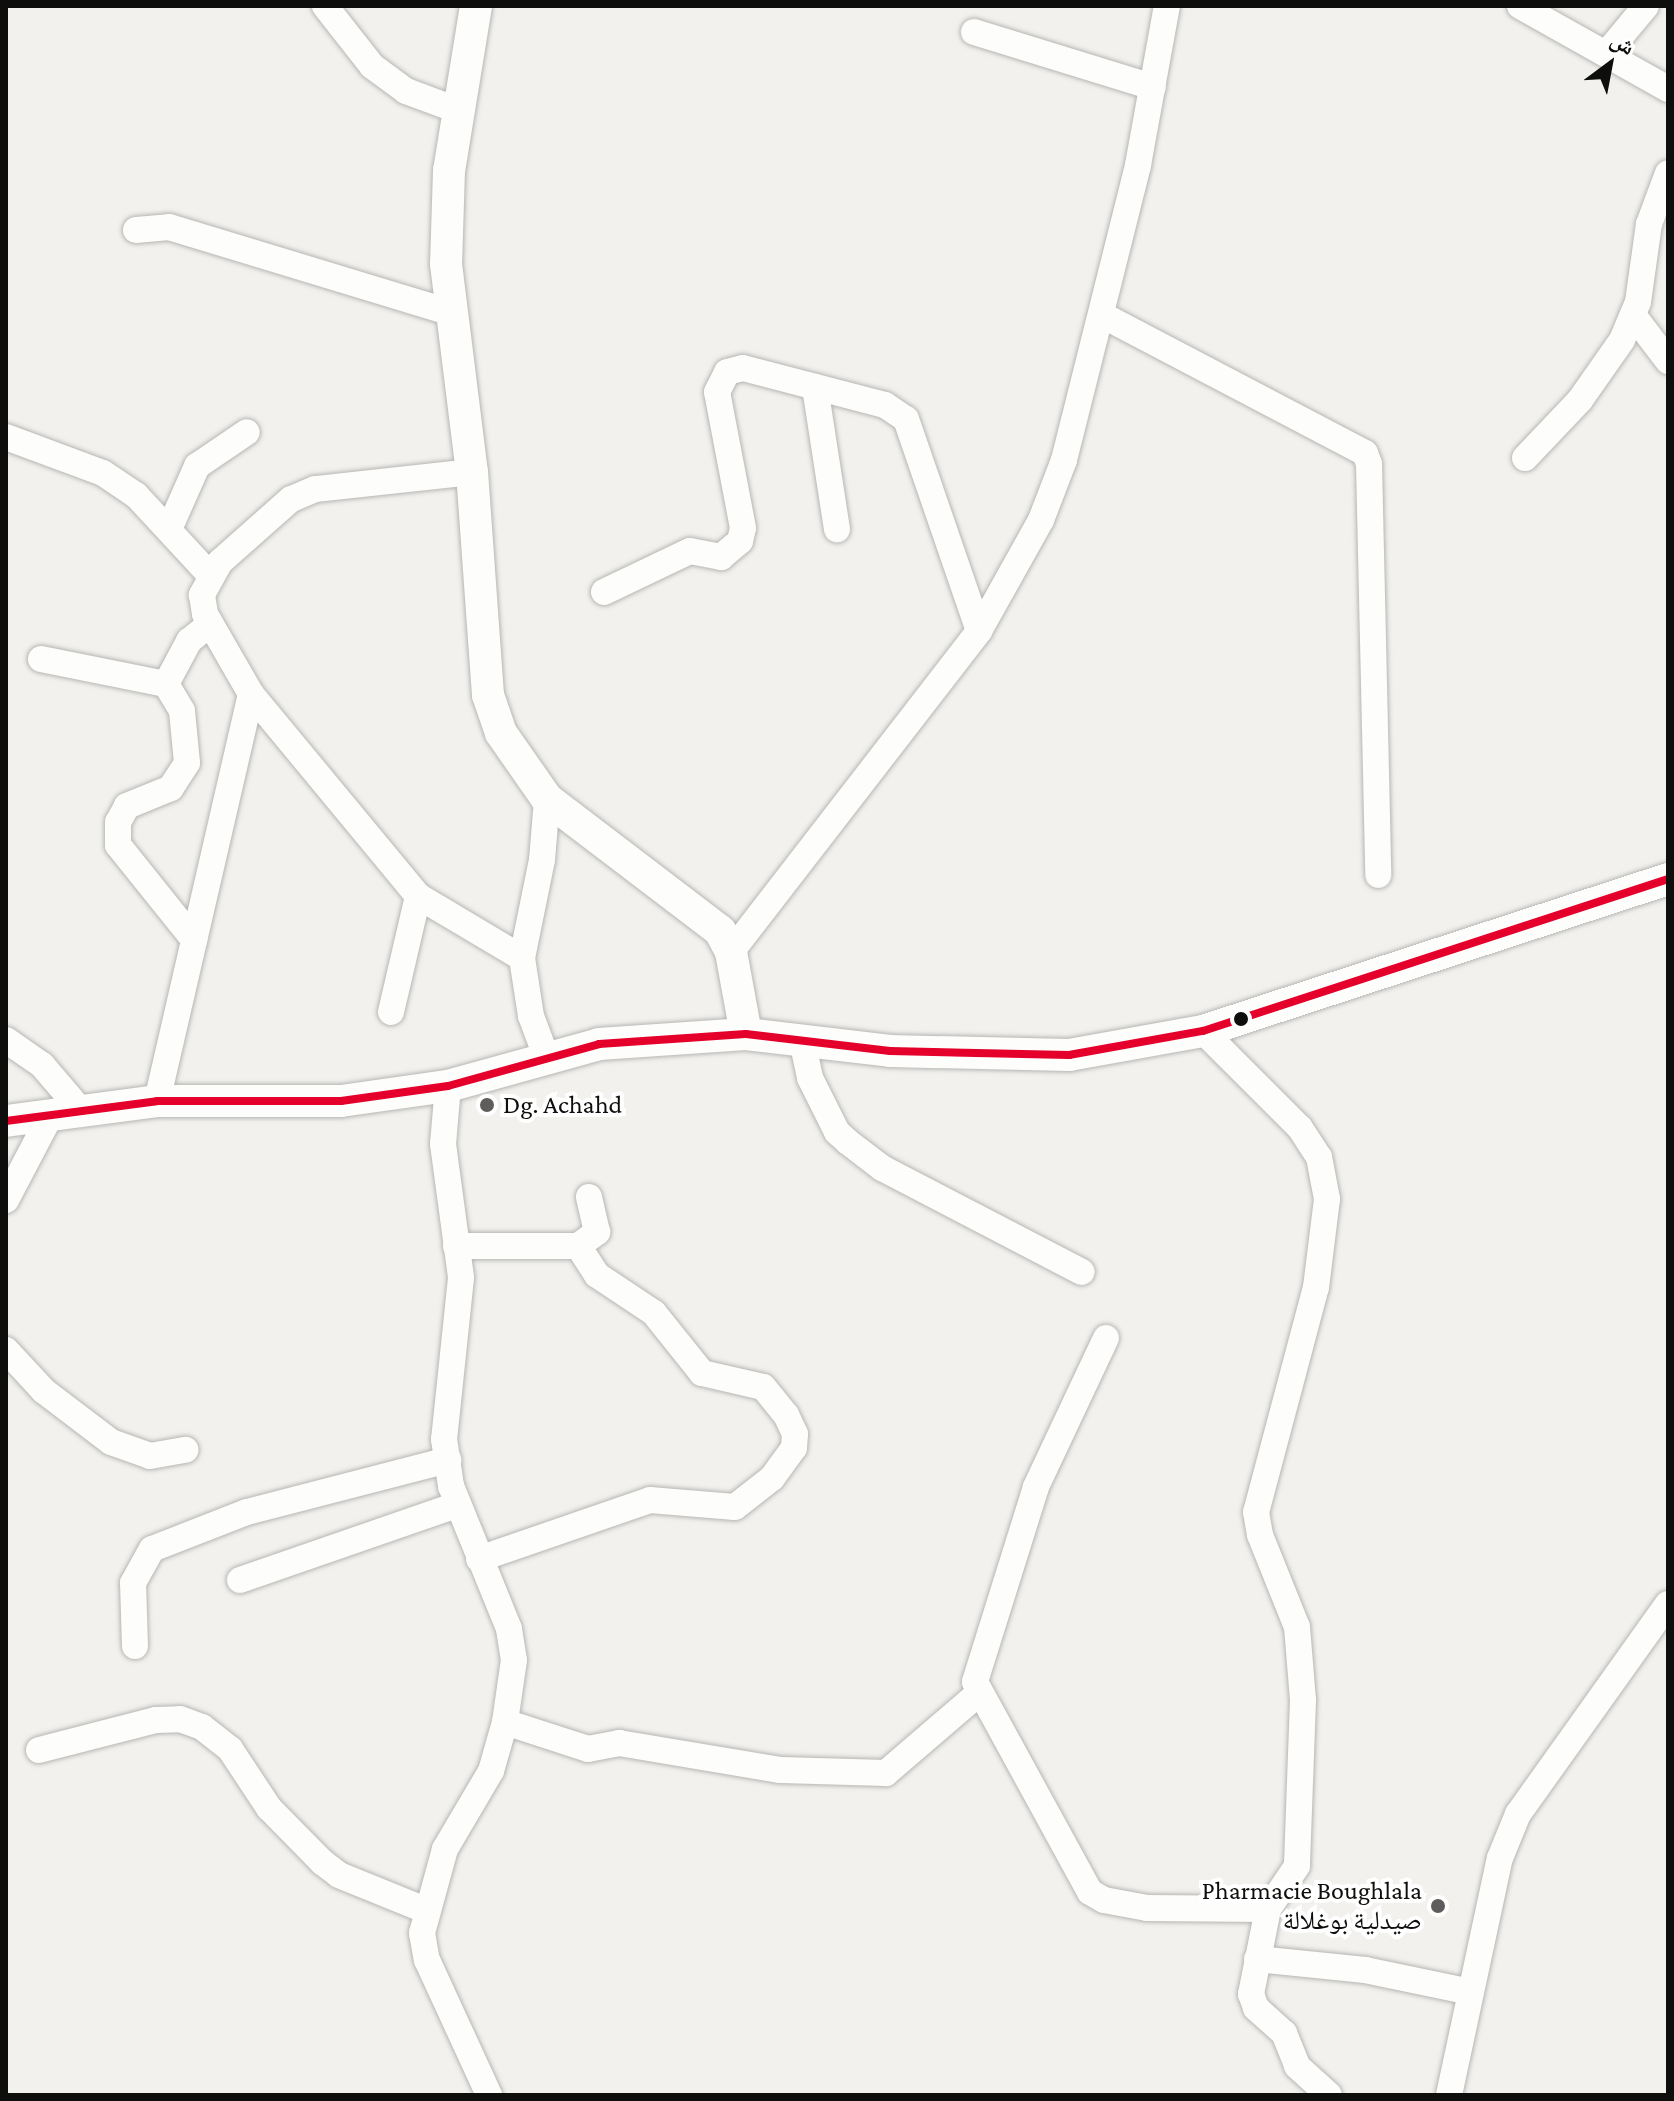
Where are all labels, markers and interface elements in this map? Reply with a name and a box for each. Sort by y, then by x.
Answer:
north arrow [1570,24,1650,104]
text: ش [1606,26,1640,60]
unlabelled marker [1233,1011,1249,1027]
place label: Dg. Achahd [503,1089,622,1121]
marker: Dg. Achahd [478,1096,496,1114]
place label: Pharmacie Boughlala صيدلية بوغلالة [1202,1875,1422,1936]
marker: Pharmacie Boughlala صيدلية بوغلالة [1429,1897,1447,1915]

